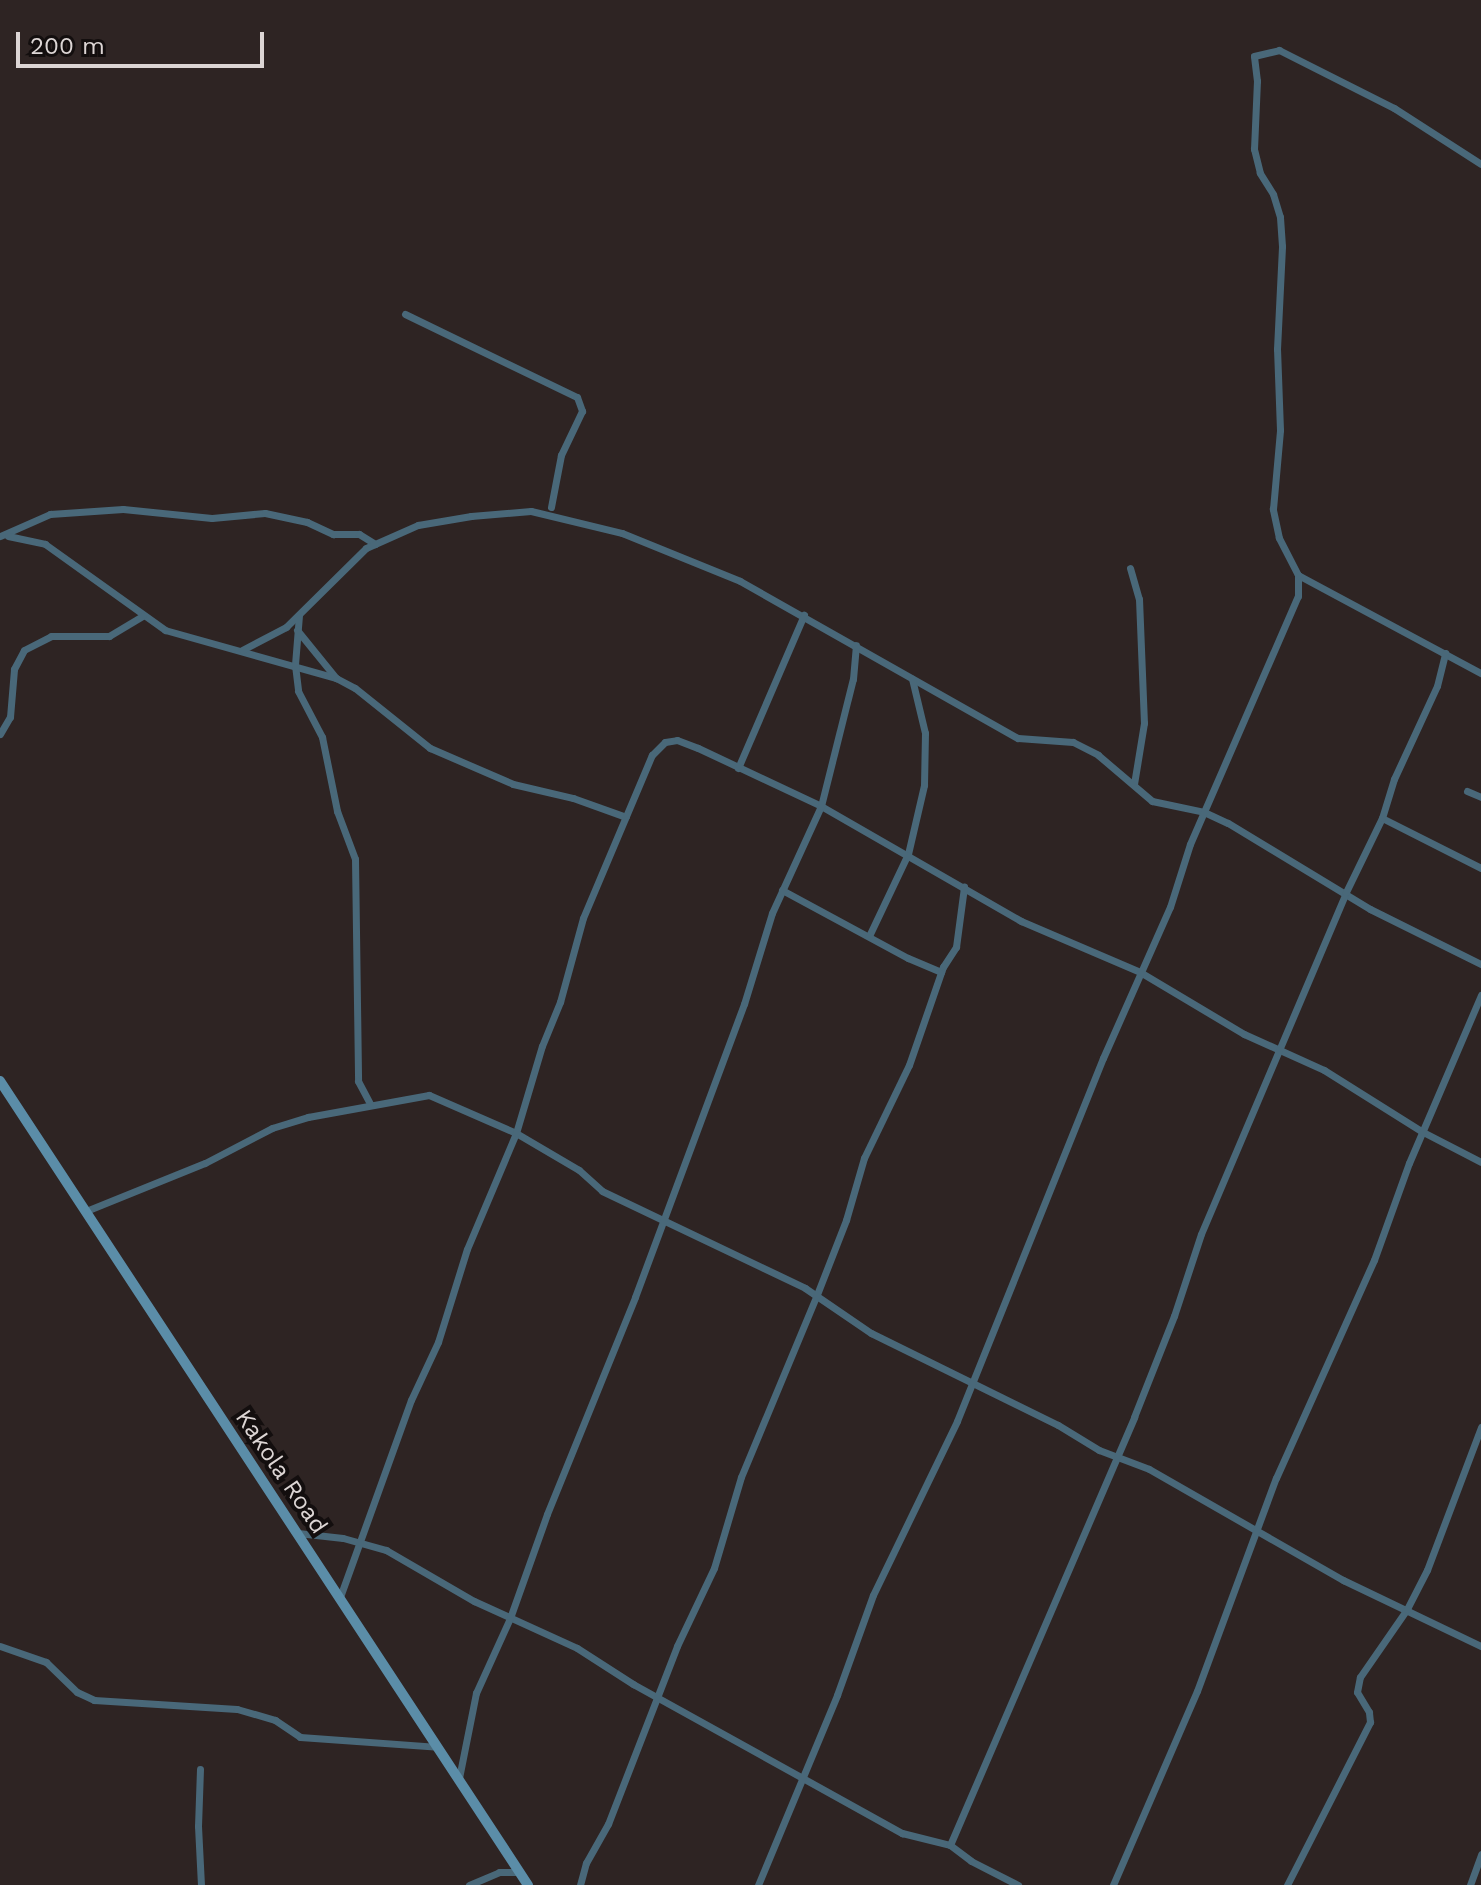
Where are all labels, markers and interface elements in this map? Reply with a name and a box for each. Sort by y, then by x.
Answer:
scale bar [20,16,268,66]
text: 200 m [30,32,105,60]
street label: Kakola Road [229,1404,333,1540]

